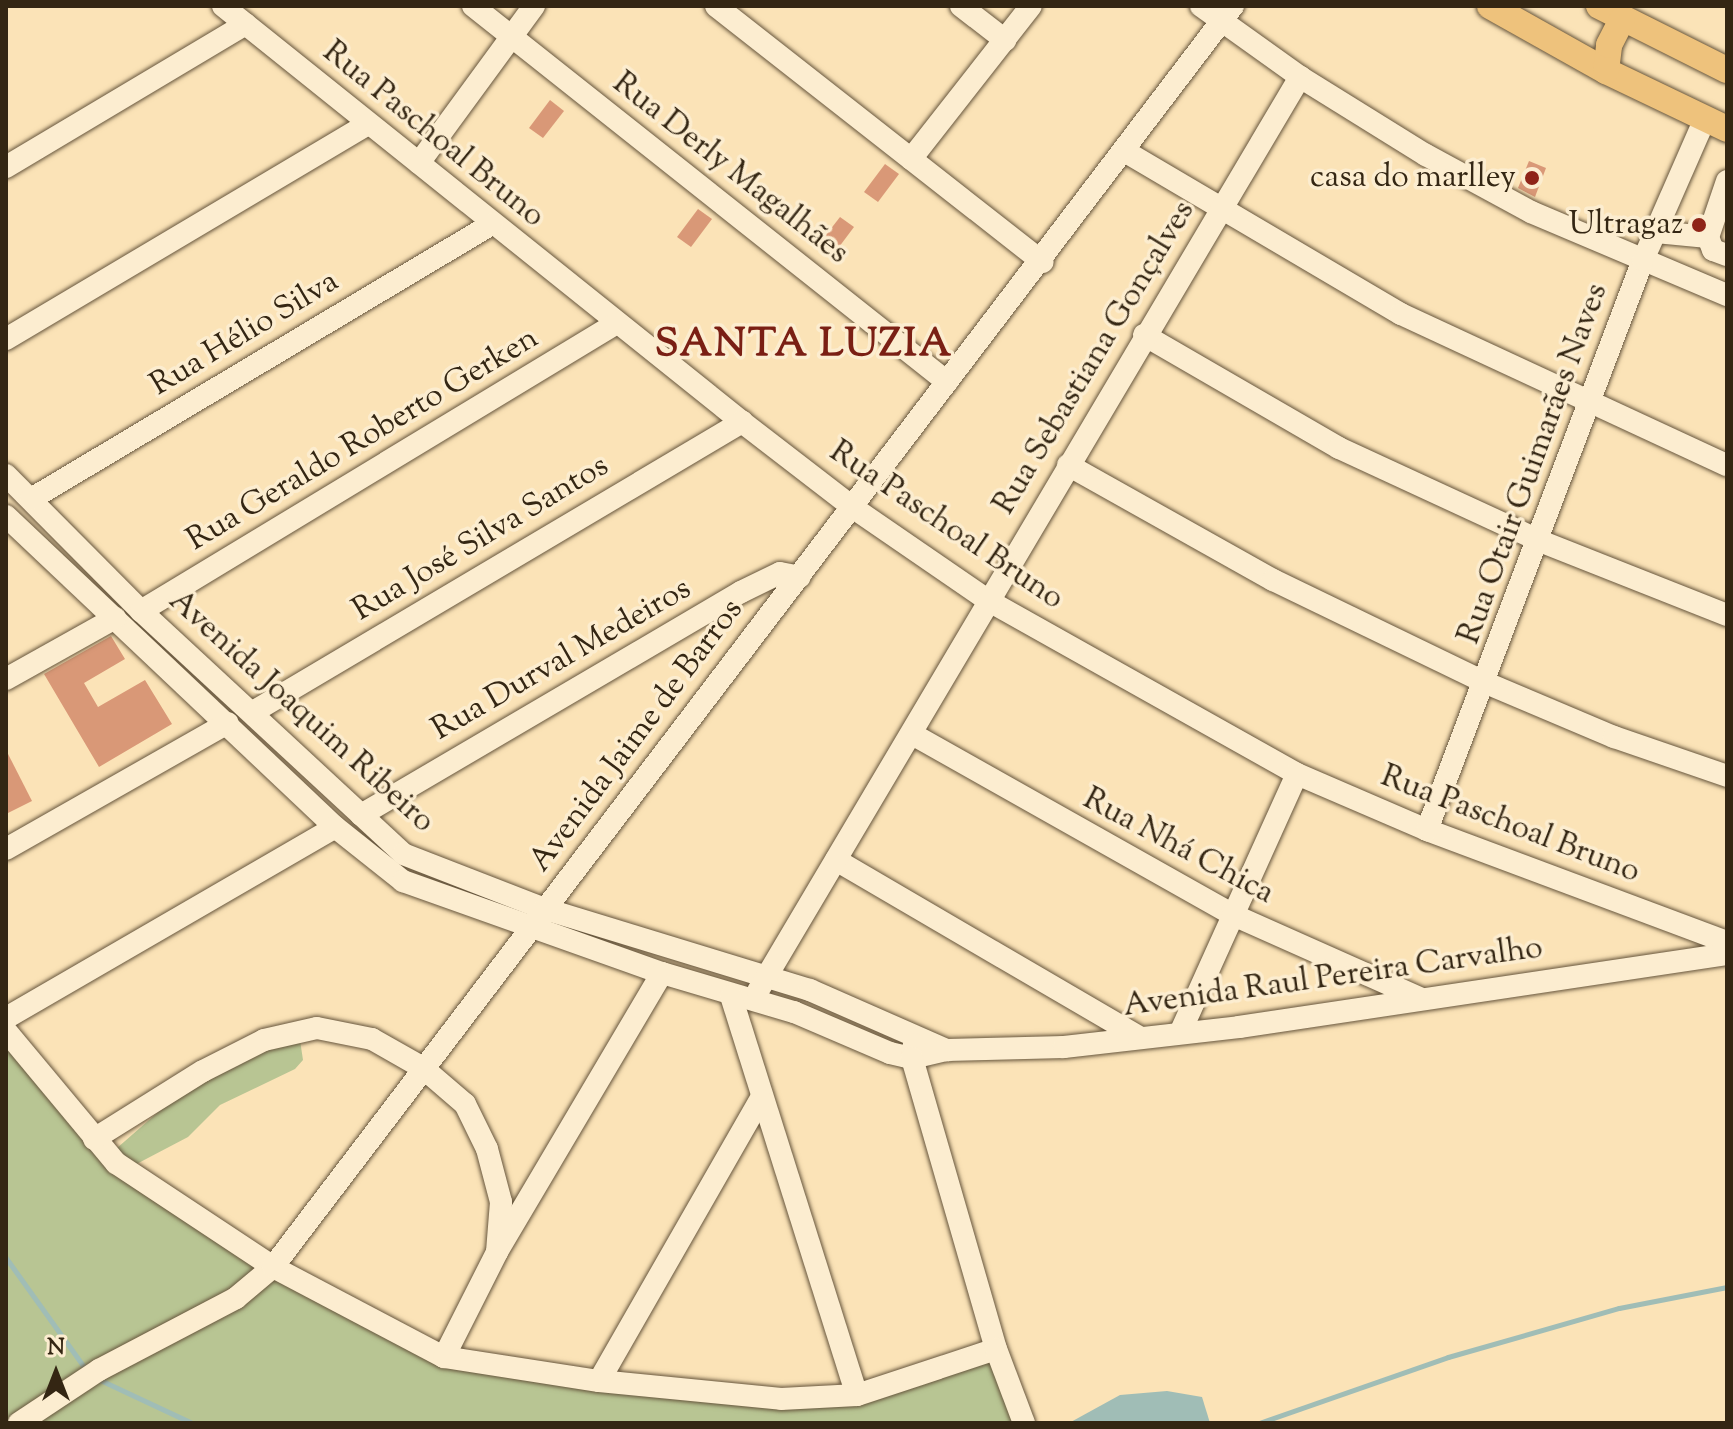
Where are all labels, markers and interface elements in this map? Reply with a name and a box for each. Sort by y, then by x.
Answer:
street label: Rua Paschoal Bruno [314,34,552,236]
street label: Rua Derly Magalhães [604,65,856,273]
place label: casa do marlley [1310,159,1516,197]
marker: casa do marlley [1523,169,1541,187]
street label: Rua Sebastiana Gonçalves [986,194,1204,522]
place label: Ultragaz [1569,206,1683,244]
marker: Ultragaz [1690,216,1708,234]
street label: Rua Hélio Silva [144,263,346,405]
street label: Rua Otair Guimarães Naves [1451,279,1617,649]
street label: Rua Geraldo Roberto Gerken [180,320,546,560]
district label: SANTA LUZIA [655,322,953,370]
street label: Rua Paschoal Bruno [822,433,1070,619]
street label: Rua José Silva Santos [346,447,616,631]
street label: Rua Durval Medeiros [426,570,698,750]
street label: Avenida Joaquim Ribeiro [160,582,442,842]
street label: Avenida Jaime de Barros [522,592,752,880]
street label: Rua Paschoal Bruno [1375,758,1645,892]
street label: Rua Nhá Chica [1076,781,1280,913]
street label: Avenida Raul Pereira Carvalho [1121,930,1545,1026]
north arrow [16,1333,96,1413]
text: N [47,1333,65,1365]

